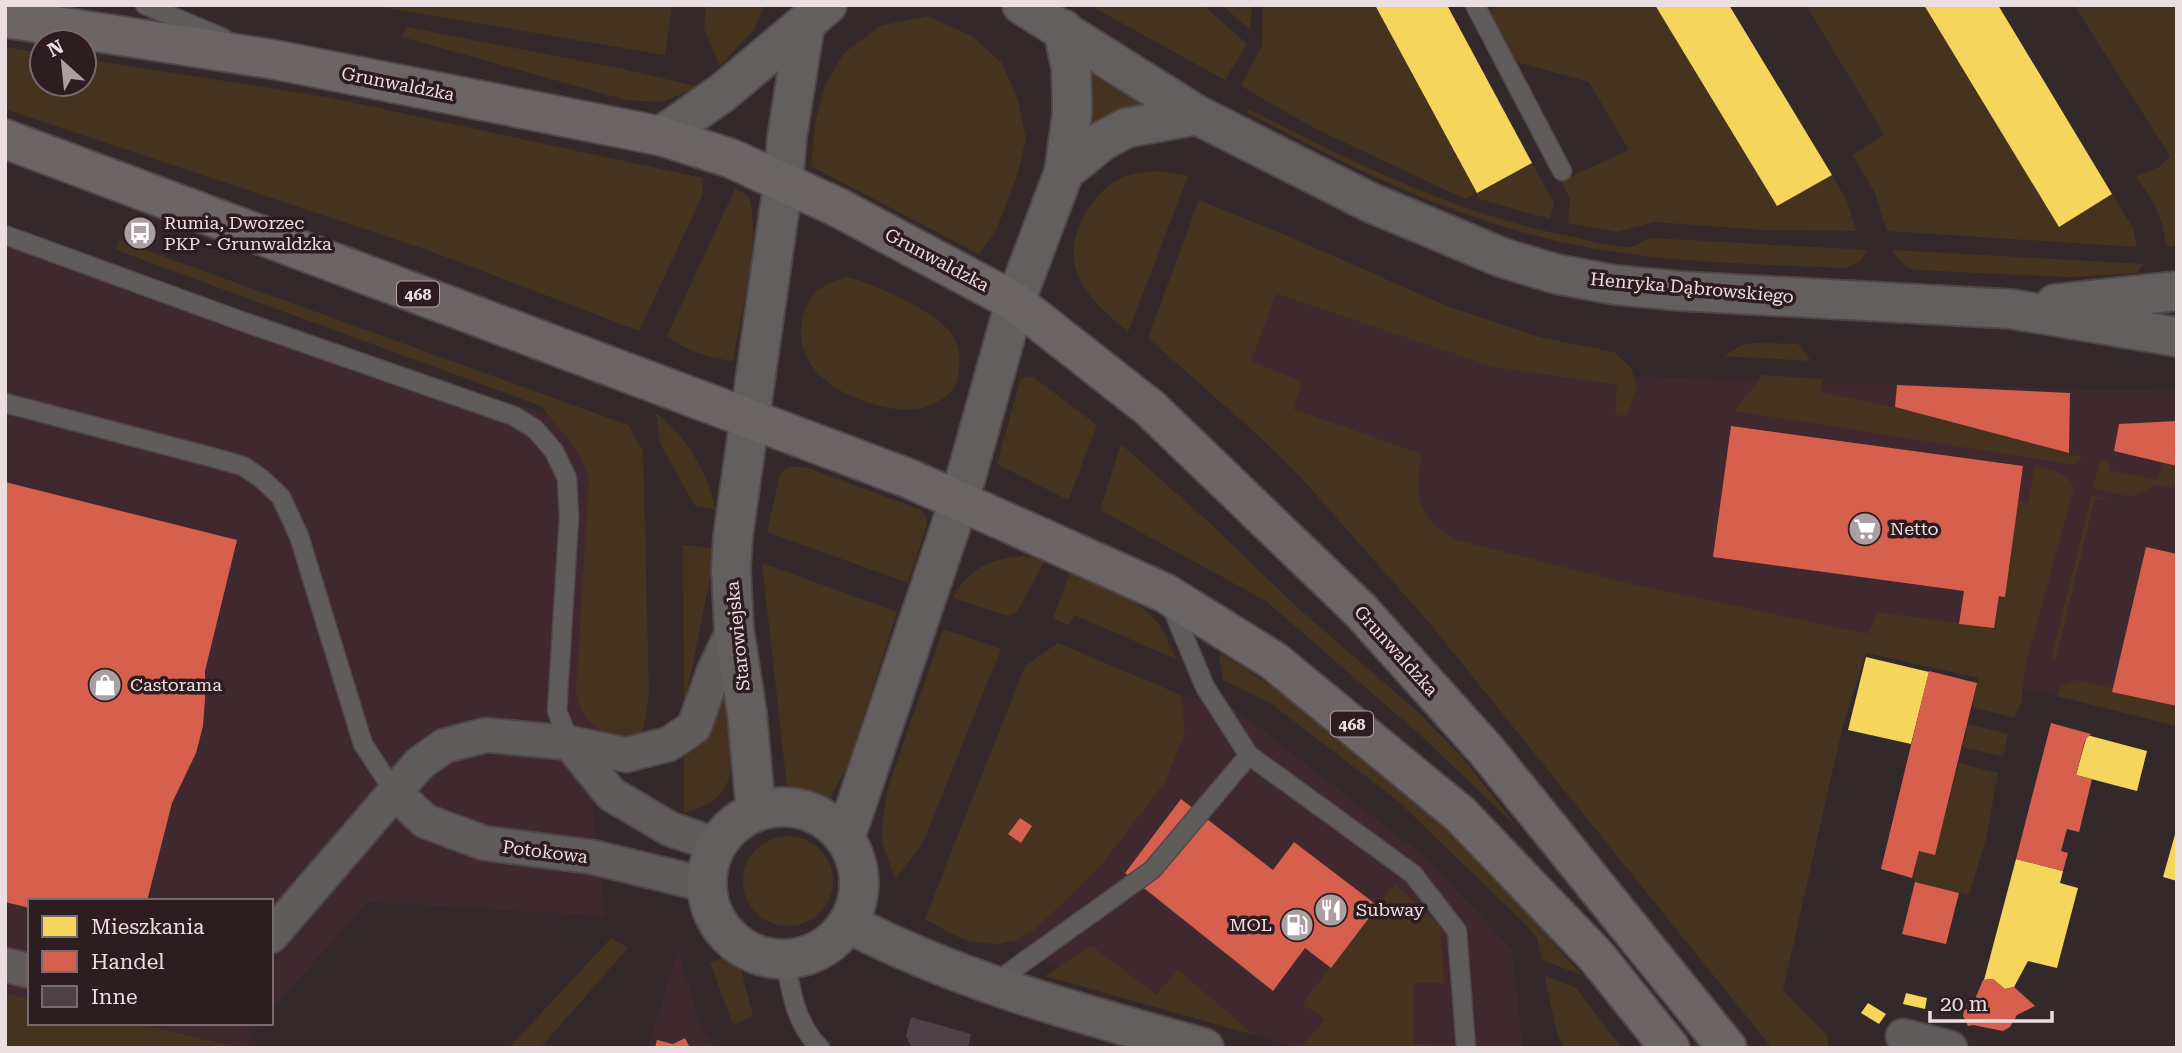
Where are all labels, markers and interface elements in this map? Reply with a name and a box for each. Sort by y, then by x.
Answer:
north arrow [28,28,98,98]
text: N [44,35,68,62]
street label: Grunwaldzka [340,62,457,105]
place label: Rumia, Dworzec PKP - Grunwaldzka [164,212,332,254]
bus stop icon: Rumia, Dworzec PKP - Grunwaldzka [121,214,159,252]
street label: Grunwaldzka [882,223,993,296]
street label: Henryka Dąbrowskiego [1589,268,1795,307]
road number: 468 [397,282,439,306]
supermarket icon: Netto [1846,510,1884,548]
place label: Netto [1890,518,1939,539]
street label: Starowiejska [721,580,754,692]
street label: Grunwaldzka [1350,601,1443,700]
shop icon: Castorama [86,666,124,704]
place label: Castorama [130,674,222,695]
road number: 468 [1331,712,1373,736]
street label: Potokowa [501,836,589,867]
restaurant icon: Subway [1312,891,1350,929]
legend [28,899,273,1025]
place label: Subway [1356,899,1425,920]
fuel station icon: MOL [1278,906,1316,944]
place label: MOL [1229,914,1272,935]
text: Mieszkania [91,915,205,939]
text: Handel [91,950,165,974]
scale bar [1930,979,2052,1023]
text: Inne [91,985,138,1009]
text: 20 m [1940,992,1988,1016]

